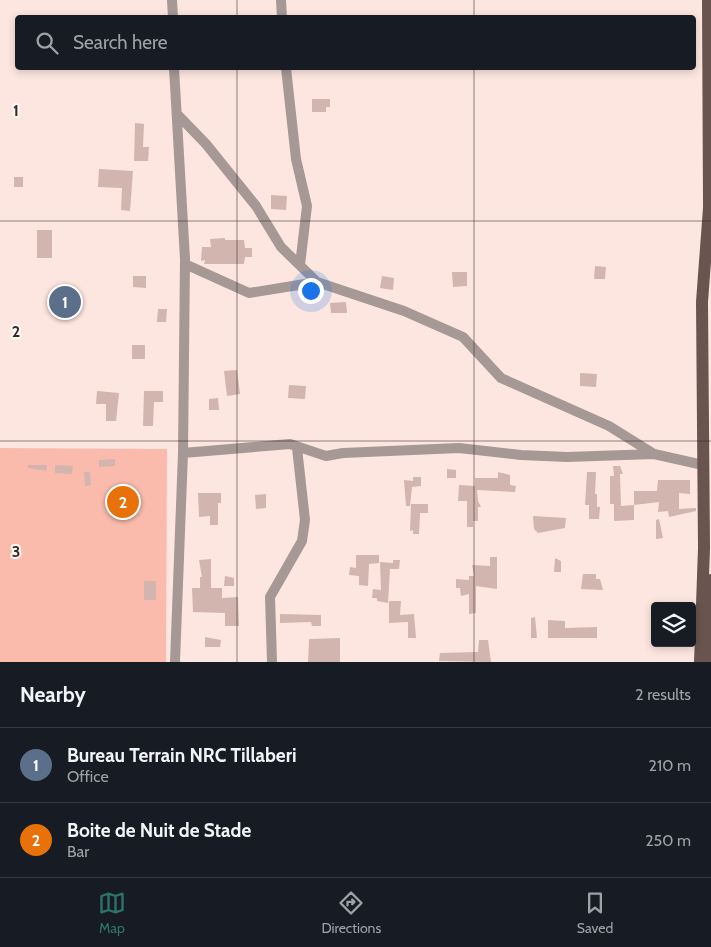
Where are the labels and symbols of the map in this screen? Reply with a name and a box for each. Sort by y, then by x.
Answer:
text: 1 [13,101,19,120]
your location [298,278,324,304]
pin: 1 [49,283,81,321]
text: 2 [12,322,20,341]
pin: 2 [107,483,139,521]
text: 3 [12,542,20,561]

